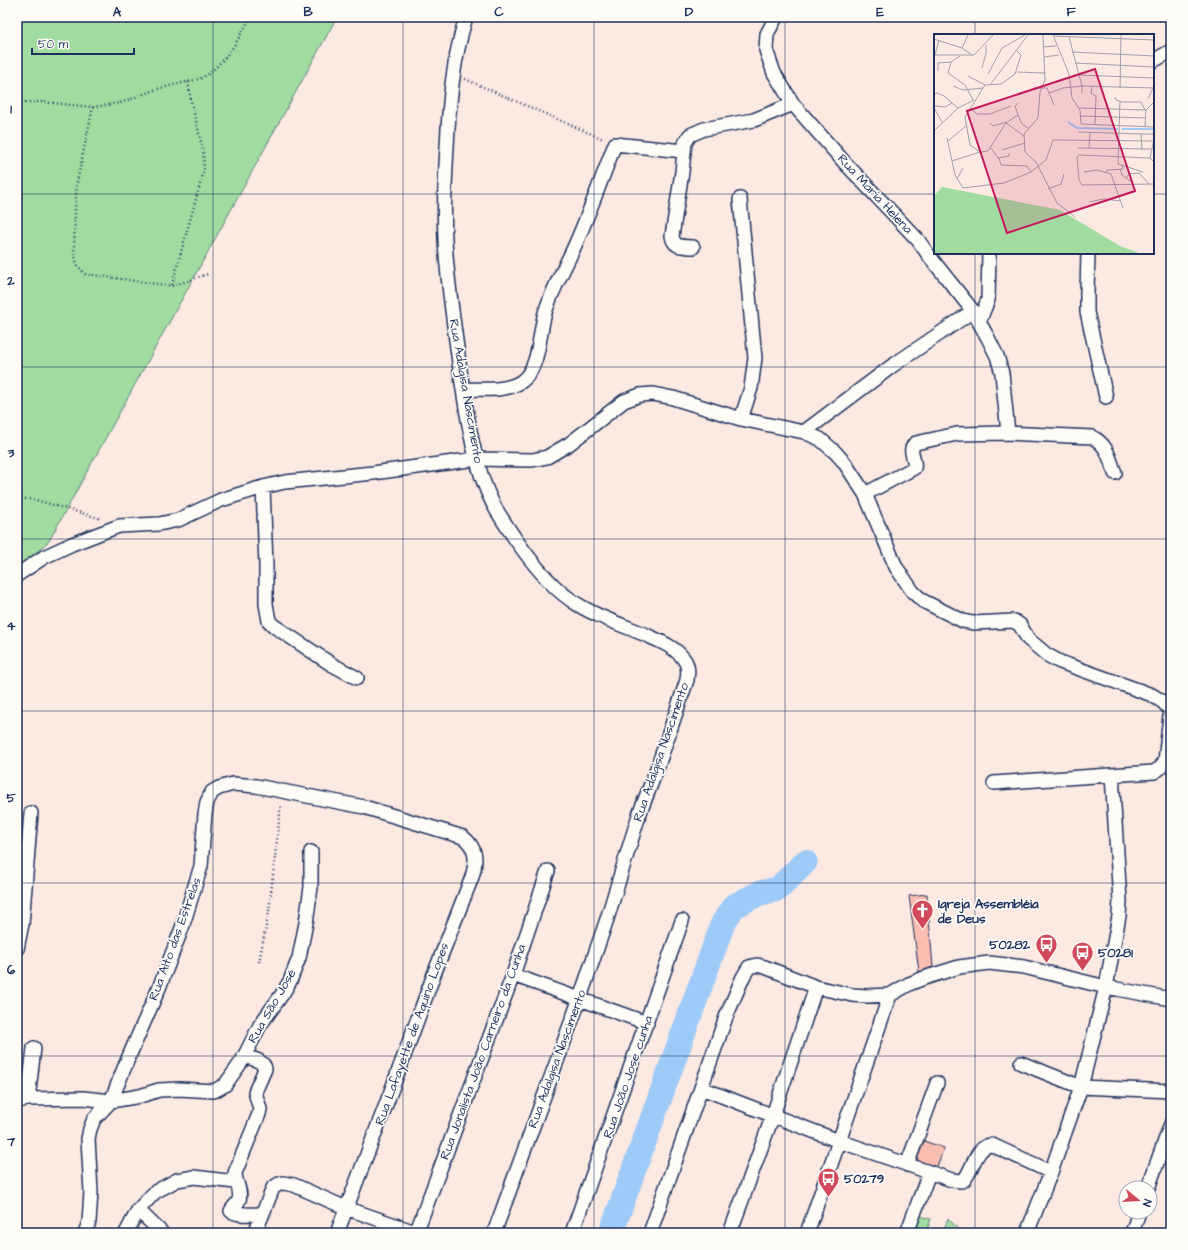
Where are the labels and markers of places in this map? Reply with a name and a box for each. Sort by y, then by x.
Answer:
place label: Igreja Assembléia de Deus [937,895,1039,928]
church icon: Igreja Assembléia de Deus [909,898,935,931]
bus stop icon: 50282 [1033,932,1059,965]
place label: 50282 [989,936,1031,954]
bus stop icon: 50281 [1070,940,1096,973]
place label: 50281 [1098,944,1133,962]
bus stop icon: 50279 [816,1166,842,1199]
place label: 50279 [844,1170,884,1188]

